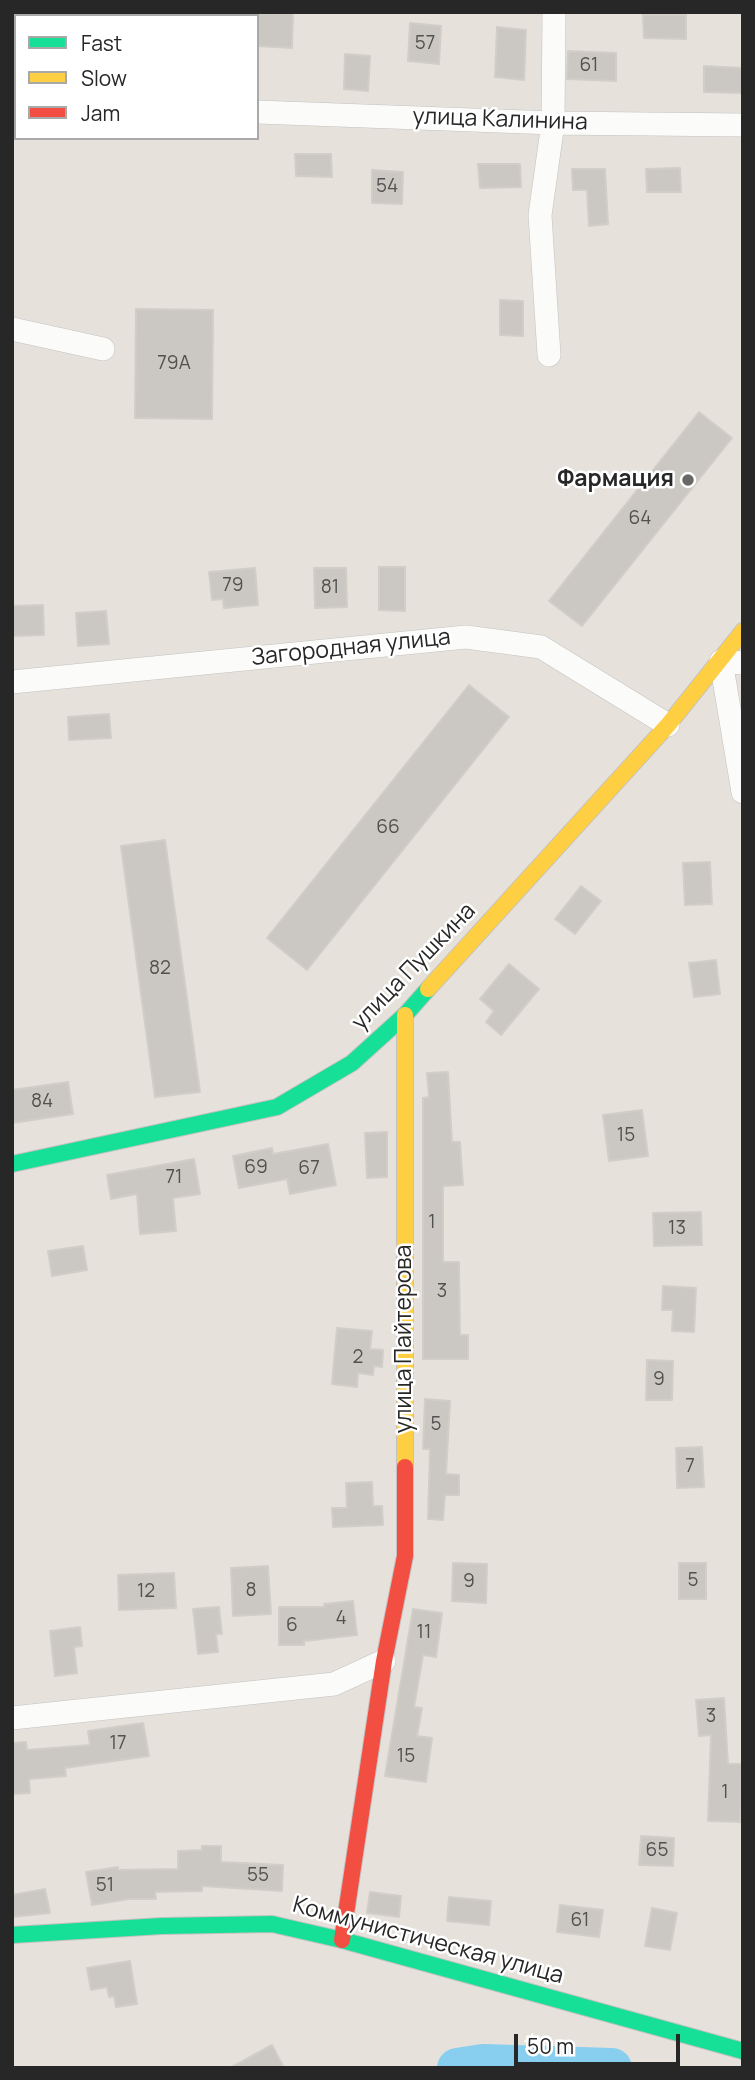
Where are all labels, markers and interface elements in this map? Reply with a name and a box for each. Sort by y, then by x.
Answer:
legend [14,14,259,140]
text: Fast [81,29,122,57]
house number: 57 [415,33,435,55]
house number: 61 [580,55,598,77]
text: Slow [81,64,127,92]
text: Jam [81,99,120,127]
street label: улица Калинина [412,103,588,137]
house number: 54 [376,176,398,198]
house number: 79А [157,353,191,375]
place label: Фармация [557,466,674,494]
marker: Фармация [680,472,696,488]
house number: 64 [629,508,651,530]
house number: 79 [222,575,244,597]
house number: 81 [321,577,339,599]
street label: Загородная улица [250,624,452,672]
house number: 66 [376,817,400,839]
street label: улица Пушкина [346,898,482,1036]
house number: 82 [149,958,171,980]
house number: 84 [31,1091,53,1113]
house number: 15 [617,1125,635,1147]
house number: 69 [244,1157,268,1179]
house number: 67 [298,1158,320,1180]
house number: 71 [166,1167,182,1189]
house number: 1 [428,1212,436,1234]
house number: 13 [668,1218,686,1240]
street label: улица Пайтерова [391,1245,419,1433]
house number: 3 [437,1281,447,1303]
house number: 2 [353,1347,363,1369]
house number: 9 [653,1369,665,1391]
house number: 5 [431,1414,441,1436]
house number: 7 [685,1456,695,1478]
house number: 5 [688,1570,698,1592]
house number: 9 [463,1571,475,1593]
house number: 8 [245,1580,257,1602]
house number: 12 [137,1581,155,1603]
house number: 4 [335,1608,347,1630]
house number: 6 [286,1615,298,1637]
house number: 11 [417,1622,431,1644]
house number: 3 [706,1706,716,1728]
house number: 17 [110,1733,126,1755]
house number: 15 [397,1746,415,1768]
house number: 1 [721,1782,729,1804]
house number: 65 [646,1840,668,1862]
house number: 55 [247,1865,269,1887]
house number: 51 [96,1875,114,1897]
street label: Коммунистическая улица [290,1892,566,1990]
house number: 61 [571,1910,589,1932]
scale bar [517,2021,683,2064]
text: 50 m [527,2032,574,2060]

